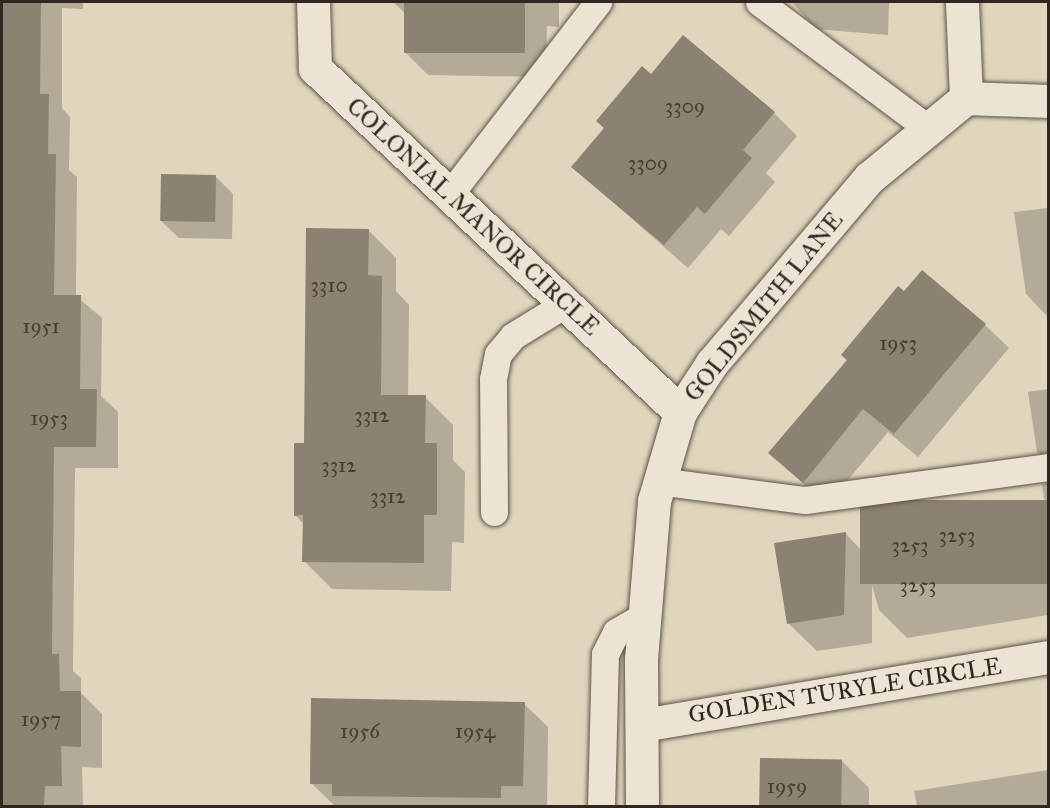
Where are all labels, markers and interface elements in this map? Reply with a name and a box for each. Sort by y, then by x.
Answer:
street label: COLONIAL MANOR CIRCLE [341,92,605,342]
house number: 3309 [665,93,705,119]
house number: 3309 [628,150,668,176]
street label: GOLDSMITH LANE [679,206,849,408]
house number: 3310 [310,272,348,298]
house number: 1951 [22,313,60,339]
house number: 1953 [879,330,917,356]
house number: 3312 [354,402,390,428]
house number: 1953 [30,405,68,431]
house number: 3312 [321,452,357,478]
house number: 3312 [370,483,406,509]
house number: 3253 [939,522,975,548]
house number: 3253 [892,532,928,558]
house number: 3253 [900,572,936,598]
street label: GOLDEN TURYLE CIRCLE [686,652,1004,730]
house number: 1957 [21,706,61,732]
house number: 1956 [340,718,380,744]
house number: 1954 [455,718,495,744]
house number: 1959 [767,773,807,799]

